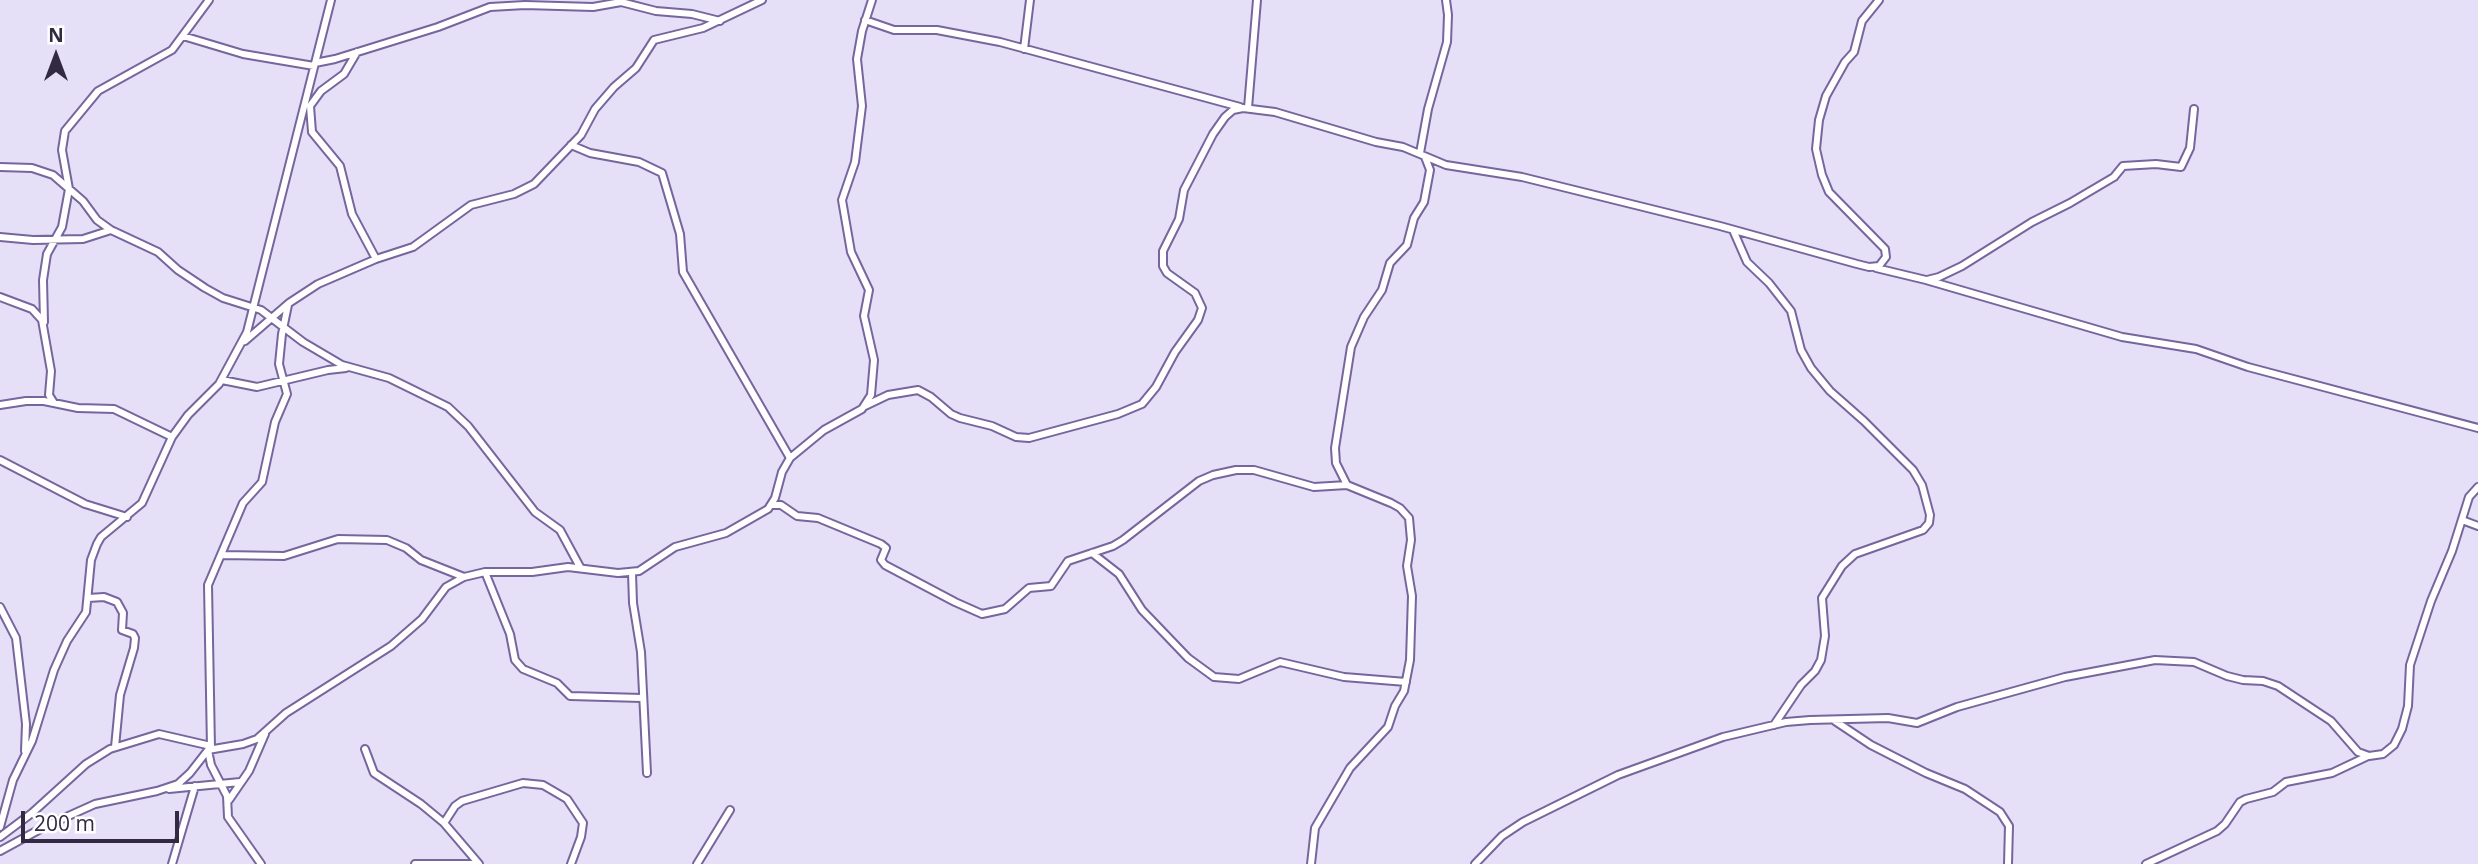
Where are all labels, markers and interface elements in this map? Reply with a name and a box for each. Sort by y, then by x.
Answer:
north arrow [21,21,91,91]
text: N [48,22,64,48]
scale bar [24,798,182,842]
text: 200 m [34,809,95,837]

